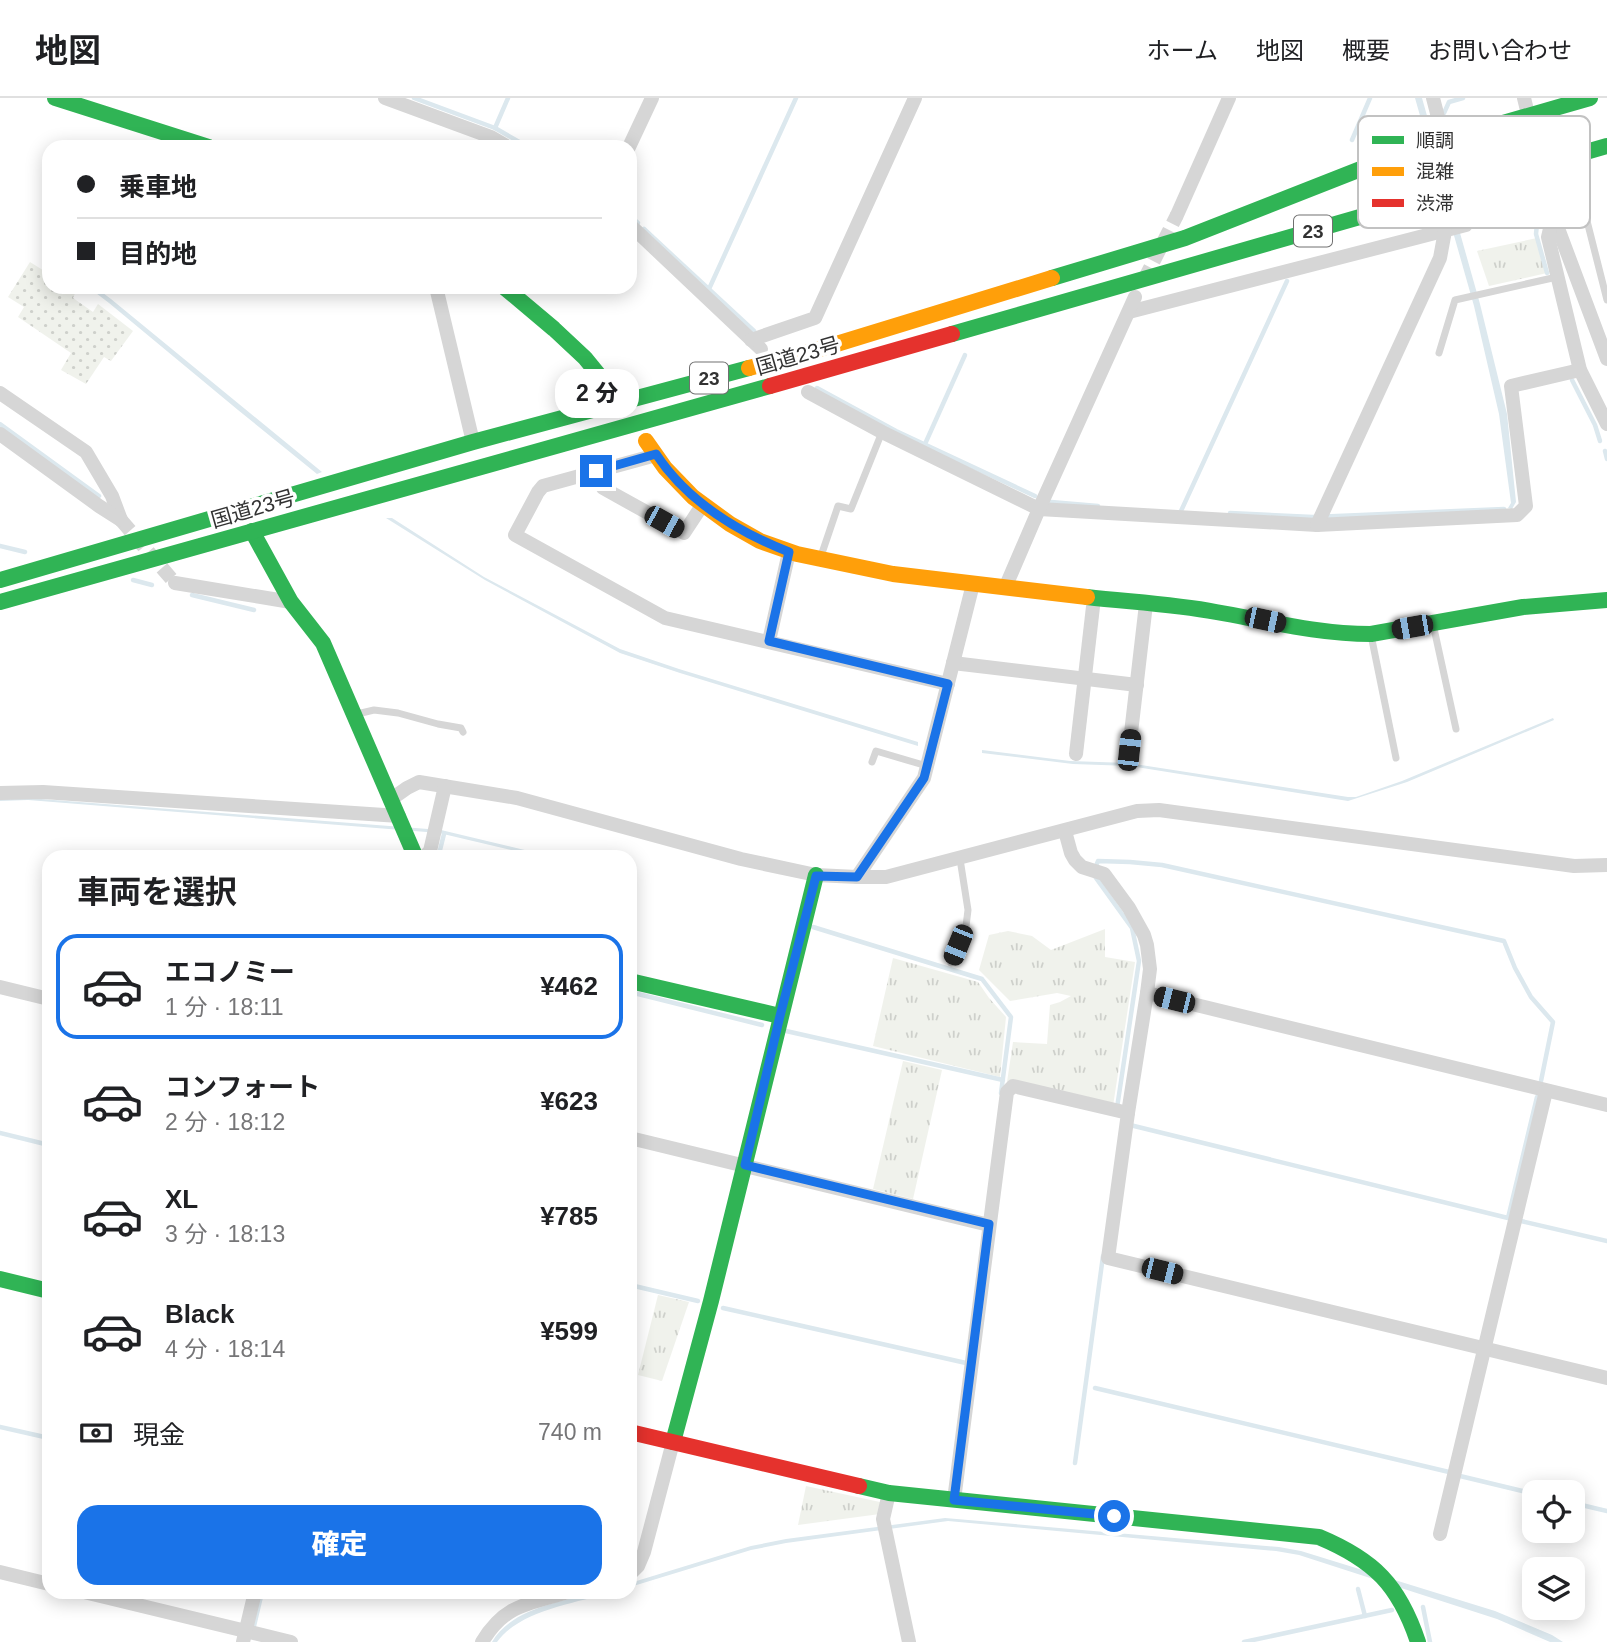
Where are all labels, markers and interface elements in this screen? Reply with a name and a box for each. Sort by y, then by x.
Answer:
text: 地図 [35,32,101,69]
text: ホーム [1147,37,1218,64]
text: 地図 [1256,37,1304,64]
text: 概要 [1342,37,1390,64]
text: お問い合わせ [1428,37,1572,64]
legend [1358,116,1590,228]
text: 順調 [1416,130,1454,151]
text: 混雑 [1416,161,1454,182]
text: 乗車地 [119,172,197,202]
text: 渋滞 [1416,193,1454,214]
road number: 23 [1294,216,1332,246]
text: 目的地 [119,239,197,269]
street label: 国道23号 [753,333,843,378]
road number: 23 [690,362,728,394]
callout: 2 分 [554,370,638,418]
text: 2 分 [576,380,618,406]
route end [580,455,612,487]
street label: 国道23号 [208,486,298,531]
car [641,503,688,541]
car [1243,605,1288,635]
car [1390,613,1435,641]
car [1117,728,1142,772]
text: 車両を選択 [77,874,237,910]
car [941,922,976,968]
icon: car [81,955,144,1018]
text: エコノミー [165,957,295,987]
text: ¥462 [540,971,598,1001]
car [1152,985,1197,1015]
text: 1 分 · 18:11 [165,994,283,1020]
icon: car [81,1070,144,1133]
text: コンフォート [165,1072,320,1102]
text: ¥623 [540,1086,598,1116]
text: 2 分 · 18:12 [165,1109,285,1135]
text: XL [165,1184,198,1214]
icon: car [81,1185,144,1248]
text: ¥785 [540,1201,598,1231]
text: 3 分 · 18:13 [165,1221,285,1247]
car [1140,1256,1185,1286]
text: Black [165,1299,234,1329]
icon: car [81,1300,144,1363]
text: ¥599 [540,1316,598,1346]
text: 4 分 · 18:14 [165,1336,285,1362]
icon: cash [77,1414,115,1452]
text: 740 m [538,1419,602,1445]
text: 現金 [133,1420,185,1450]
map controls [1522,1480,1585,1620]
button: locate [1522,1480,1585,1543]
route start [1098,1500,1130,1532]
button: 確定 [77,1505,602,1585]
button: layers [1522,1557,1585,1620]

